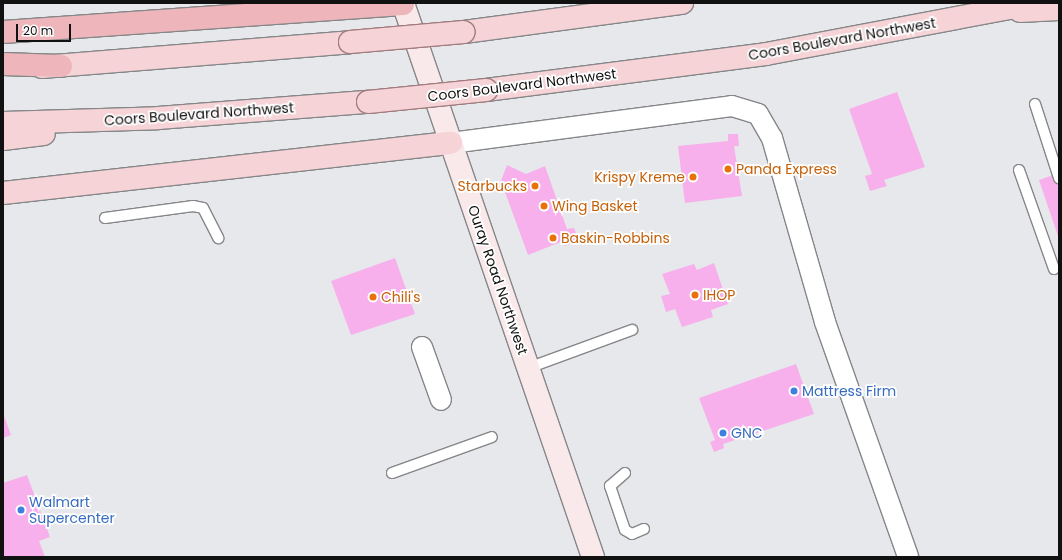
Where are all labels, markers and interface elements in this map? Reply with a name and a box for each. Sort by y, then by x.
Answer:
street label: Coors Boulevard Northwest [747,14,937,64]
scale bar [18,16,73,42]
text: 20 m [23,22,53,39]
street label: Coors Boulevard Northwest [427,65,617,105]
street label: Coors Boulevard Northwest [104,99,294,129]
place label: Panda Express [736,161,837,177]
marker: Panda Express [723,164,733,174]
place label: Krispy Kreme [594,169,685,185]
marker: Krispy Kreme [688,172,698,182]
place label: Starbucks [458,178,527,194]
marker: Starbucks [530,181,540,191]
place label: Wing Basket [552,198,638,214]
marker: Wing Basket [539,201,549,211]
street label: Ouray Road Northwest [464,203,532,357]
place label: Baskin-Robbins [561,230,670,246]
marker: Baskin-Robbins [548,233,558,243]
place label: IHOP [703,287,735,303]
place label: Chili's [381,289,421,305]
marker: IHOP [690,290,700,300]
marker: Chili's [368,292,378,302]
place label: Mattress Firm [802,383,896,399]
marker: Mattress Firm [789,386,799,396]
place label: GNC [731,425,763,441]
marker: GNC [718,428,728,438]
place label: Walmart Supercenter [29,494,115,526]
marker: Walmart Supercenter [16,505,26,515]

